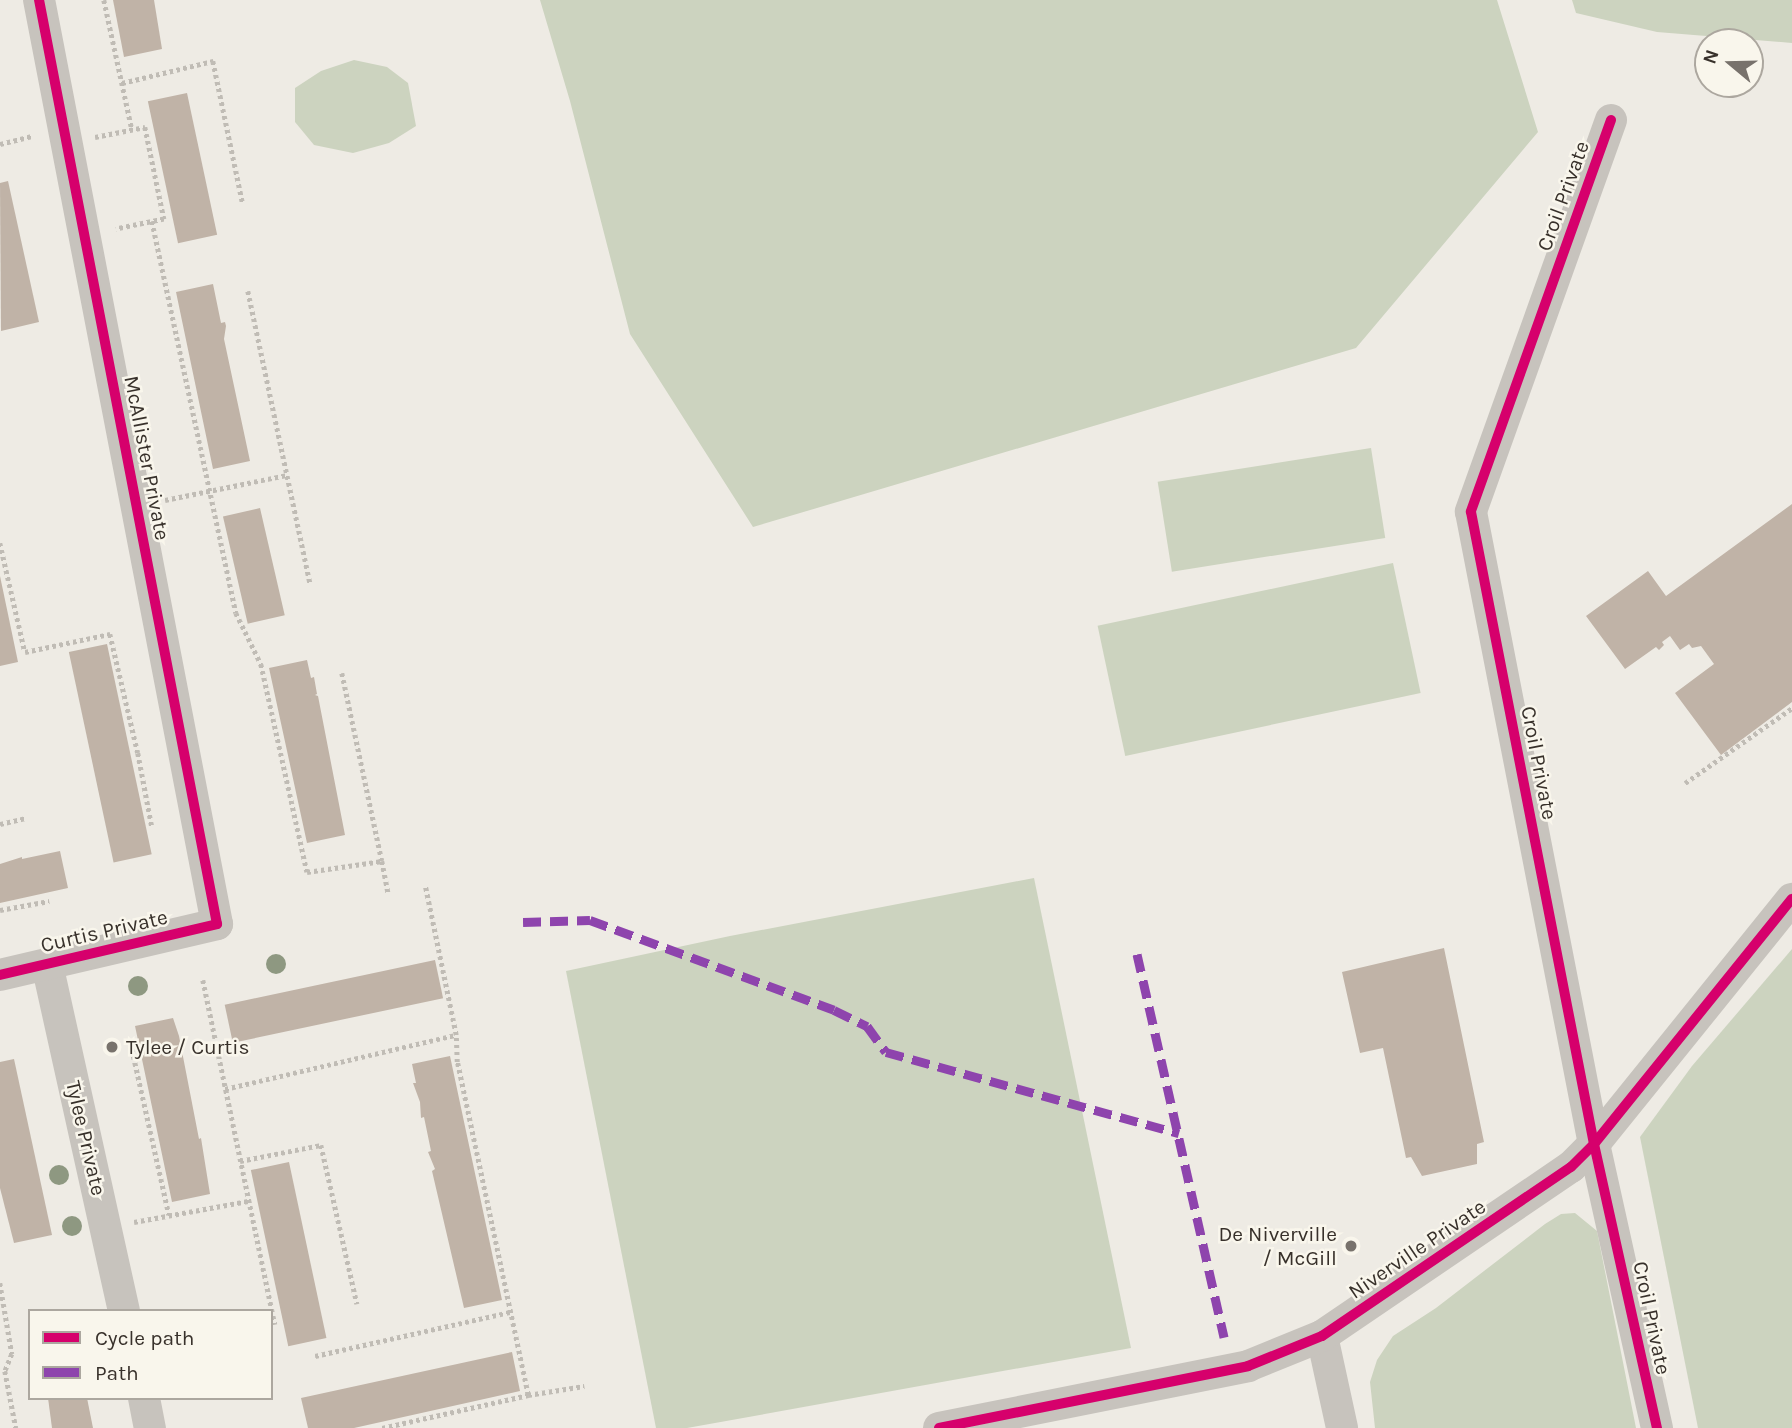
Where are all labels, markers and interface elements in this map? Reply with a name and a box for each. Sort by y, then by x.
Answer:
north arrow [1694,28,1764,98]
text: N [1698,47,1724,67]
street label: Croil Private [1531,138,1595,254]
street label: McAllister Private [119,373,175,543]
street label: Croil Private [1516,704,1562,822]
street label: Curtis Private [38,904,170,958]
place label: Tylee / Curtis [126,1034,250,1060]
marker: Tylee / Curtis [104,1039,120,1055]
street label: Tylee Private [61,1078,111,1198]
street label: Niverville Private [1344,1194,1490,1304]
place label: De Niverville / McGill [1218,1221,1337,1271]
marker: De Niverville / McGill [1343,1238,1359,1254]
street label: Croil Private [1628,1259,1676,1377]
legend [28,1309,273,1400]
text: Cycle path [95,1326,195,1350]
text: Path [95,1361,139,1385]

